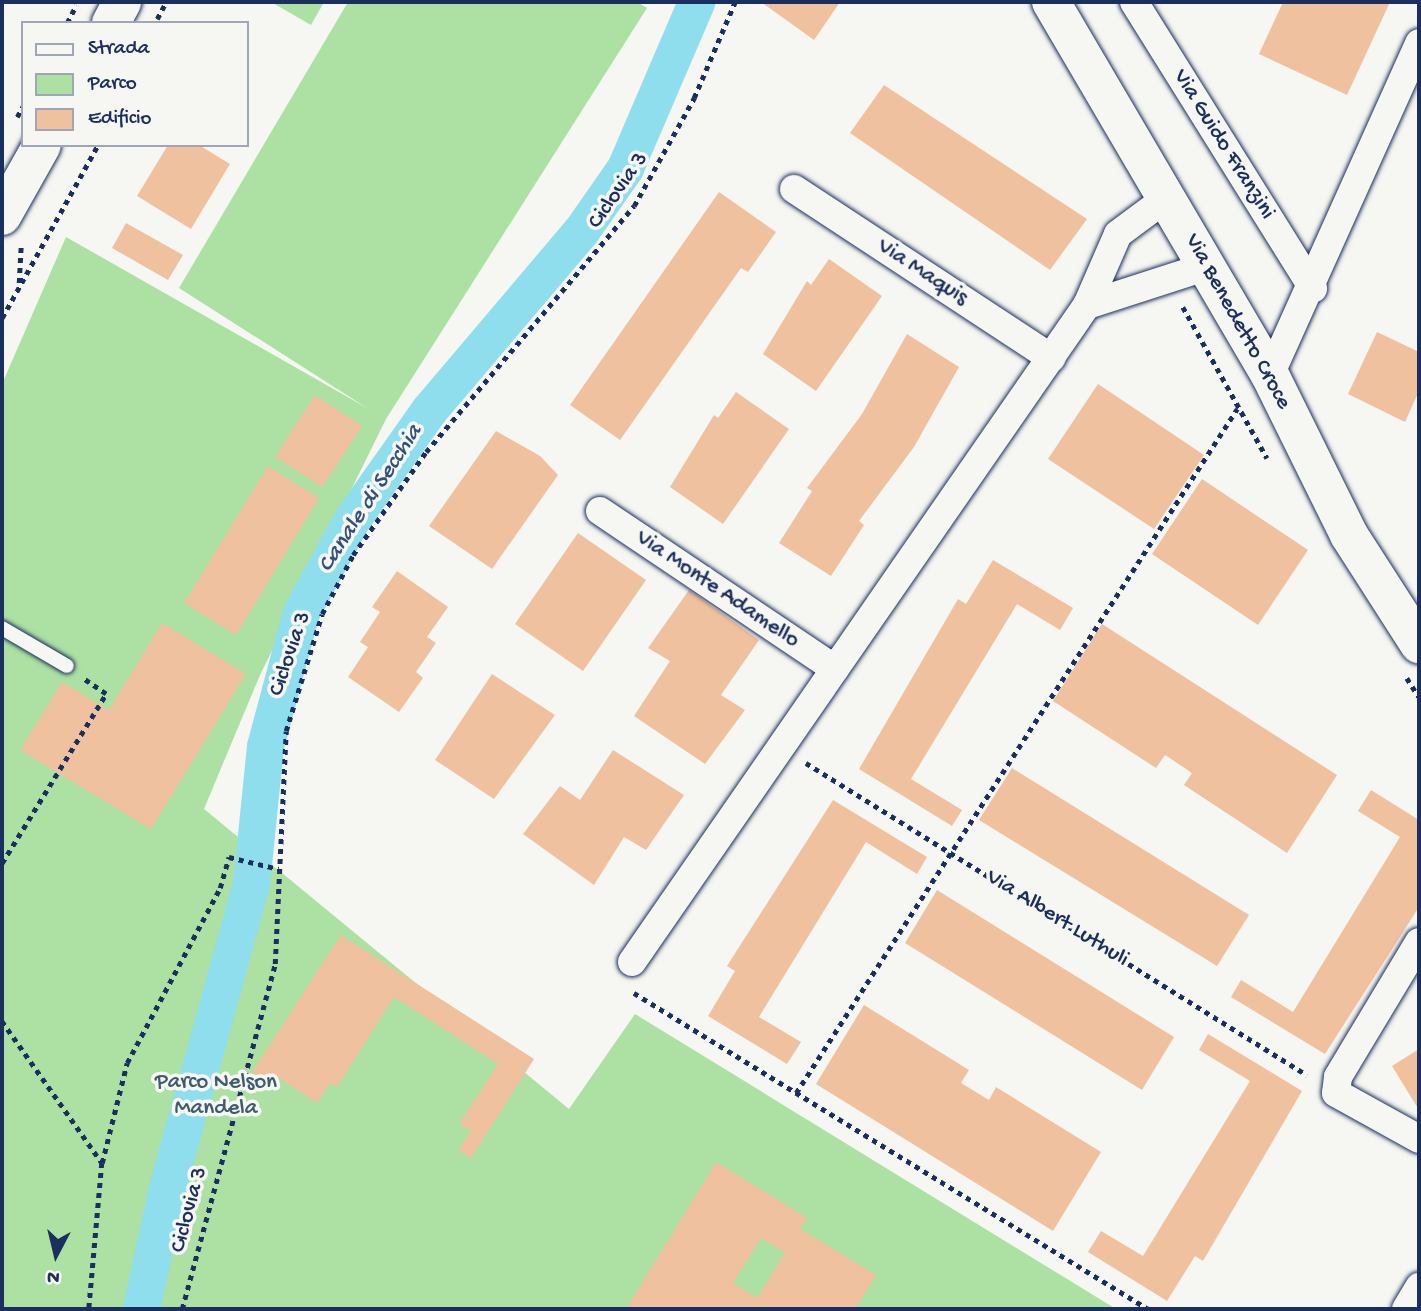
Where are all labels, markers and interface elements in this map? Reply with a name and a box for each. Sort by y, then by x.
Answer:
legend [21,21,248,147]
text: Strada [88,37,149,62]
street label: Via Guido Franzini [1166,65,1280,225]
text: Parco [88,72,137,97]
text: Edificio [88,107,152,132]
street label: Ciclovia 3 [583,147,655,235]
street label: Via Benedetto Croce [1177,230,1297,414]
street label: Via Maquis [871,233,973,313]
water label: Canale di Secchia [312,420,430,578]
street label: Via Monte Adamello [630,525,804,655]
street label: Ciclovia 3 [264,608,318,700]
street label: Via Albert Luthuli [980,864,1134,974]
park label: Parco Nelson Mandela [155,1069,277,1123]
street label: Ciclovia 3 [165,1164,215,1256]
north arrow [21,1220,91,1290]
text: N [46,1264,61,1289]

